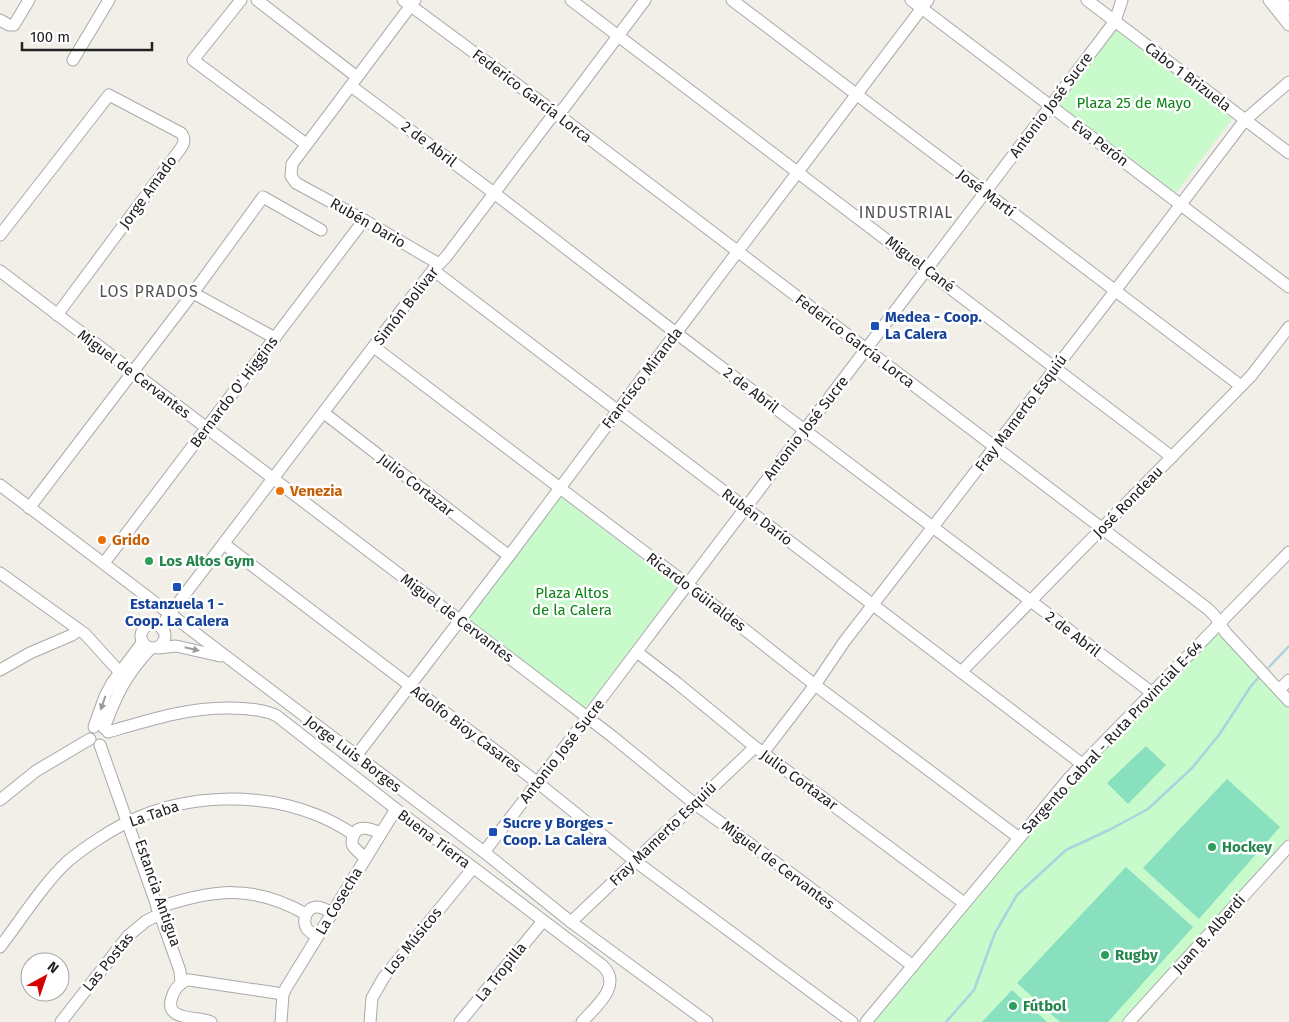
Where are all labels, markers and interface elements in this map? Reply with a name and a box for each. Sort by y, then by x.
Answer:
scale bar [22,20,152,52]
text: 100 m [30,28,70,46]
street label: Cabo 1 Brizuela [1141,39,1235,115]
street label: Federico García Lorca [469,45,595,147]
street label: Antonio José Sucre [1006,49,1096,161]
park label: Plaza 25 de Mayo [1076,94,1192,112]
street label: Eva Perón [1068,116,1132,170]
street label: 2 de Abril [398,117,461,171]
street label: Jorge Amado [115,152,181,232]
street label: José Martí [954,165,1018,221]
street label: Rubén Dario [327,194,409,252]
district label: INDUSTRIAL [859,203,953,222]
street label: Miguel Cané [882,232,958,296]
street label: Simón Bolívar [370,263,442,349]
district label: LOS PRADOS [99,282,199,301]
street label: Federico García Lorca [792,290,918,392]
place label: Medea - Coop. La Calera [885,308,982,343]
marker: Medea - Coop. La Calera [869,320,881,332]
street label: Francisco Miranda [598,324,686,432]
street label: Miguel de Cervantes [74,326,194,422]
street label: Bernardo O' Higgins [186,333,282,451]
street label: Fray Mamerto Esquiú [971,351,1071,475]
street label: 2 de Abril [720,363,783,417]
street label: Antonio José Sucre [760,372,852,484]
street label: Julio Cortazar [375,450,458,520]
street label: José Rondeau [1089,462,1167,542]
place label: Venezia [289,482,343,500]
marker: Venezia [274,485,286,497]
street label: Rubén Darío [718,485,796,549]
place label: Grido [112,531,150,549]
marker: Grido [96,534,108,546]
street label: Ricardo Güiraldes [643,549,749,635]
place label: Los Altos Gym [159,552,254,570]
marker: Los Altos Gym [143,555,155,567]
street label: Miguel de Cervantes [397,570,517,666]
marker: Estanzuela 1 - Coop. La Calera [171,581,183,593]
park label: Plaza Altos de la Calera [532,584,612,619]
place label: Estanzuela 1 - Coop. La Calera [125,595,229,630]
street label: 2 de Abril [1042,607,1105,661]
street label: Sargento Cabral - Ruta Provincial E-64 [1018,637,1206,837]
one-way arrow [184,645,199,653]
street label: Adolfo Bioy Casares [407,682,525,776]
street label: Antonio José Sucre [516,695,608,807]
one-way arrow [99,696,107,711]
street label: Jorge Luis Borges [301,712,405,796]
street label: Julio Cortazar [757,746,841,814]
street label: Fray Mamerto Esquiú [606,778,720,890]
street label: La Taba [127,797,181,831]
street label: Buena Tierra [394,806,474,872]
place label: Sucre y Borges - Coop. La Calera [503,814,613,849]
street label: Miguel de Cervantes [718,817,838,913]
marker: Sucre y Borges - Coop. La Calera [487,826,499,838]
street label: Estancia Antigua [131,837,185,949]
place label: Hockey [1222,838,1272,856]
marker: Hockey [1206,841,1218,853]
street label: La Cosecha [312,864,366,938]
street label: Juan B. Alberdi [1169,891,1249,977]
street label: Los Músicos [380,904,446,978]
street label: Las Postas [79,929,137,995]
street label: La Tropilla [472,939,530,1005]
place label: Rugby [1115,946,1158,964]
marker: Rugby [1099,949,1111,961]
north arrow [20,952,70,1002]
text: N [44,958,62,977]
place label: Fútbol [1023,997,1067,1015]
marker: Fútbol [1007,1000,1019,1012]

